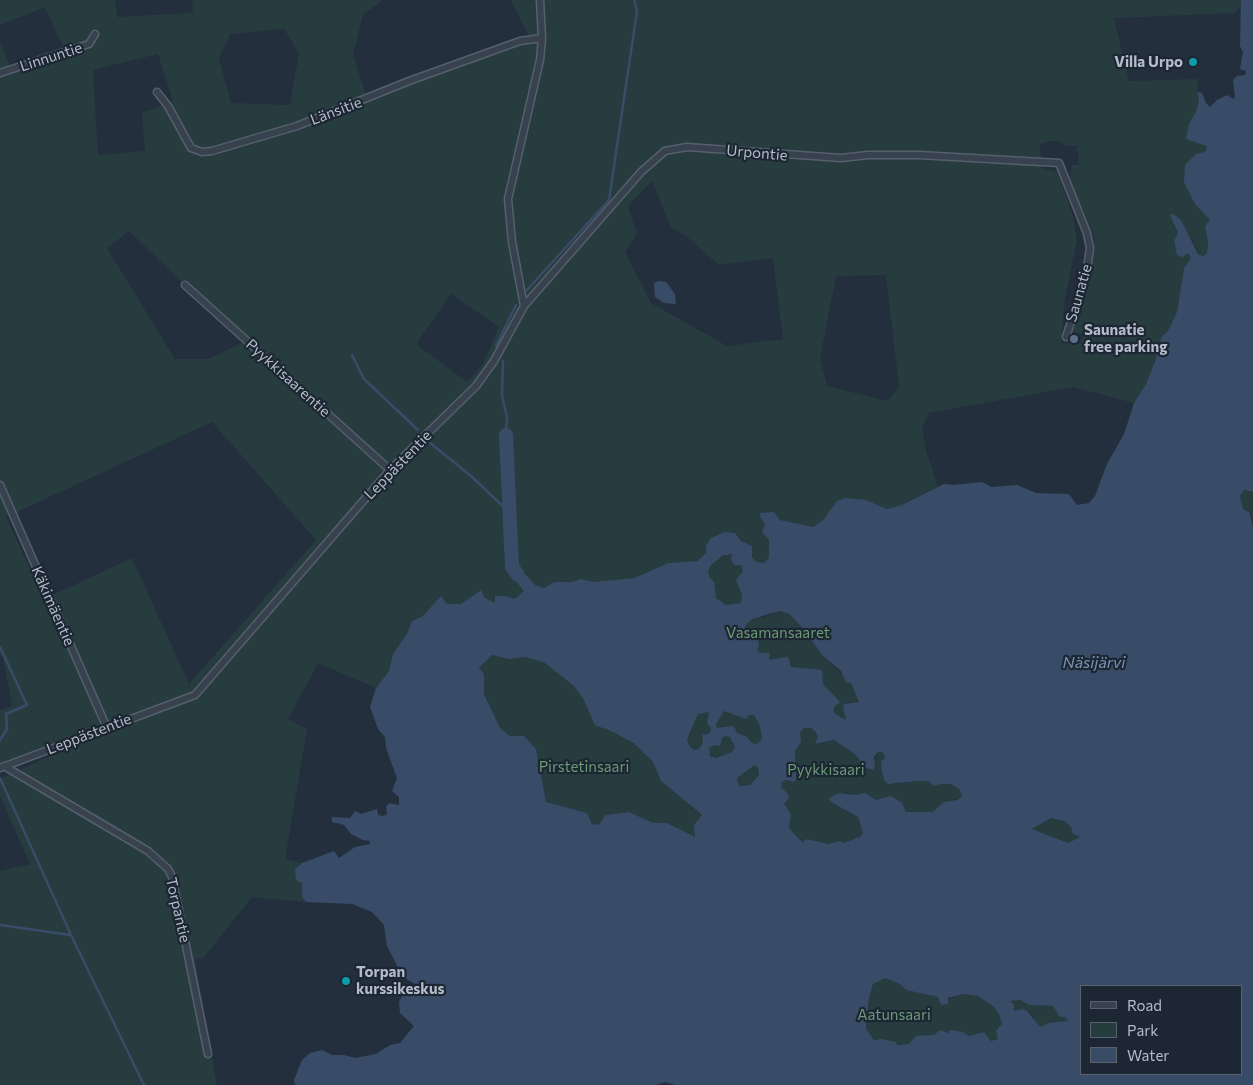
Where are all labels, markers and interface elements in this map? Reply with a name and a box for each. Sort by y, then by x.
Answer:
street label: Linnuntie [18,38,84,76]
place label: Villa Urpo [1114,53,1183,71]
marker: Villa Urpo [1187,56,1199,68]
street label: Länsitie [308,93,364,129]
street label: Urpontie [726,141,788,165]
street label: Saunatie [1062,262,1096,324]
place label: Saunatie free parking [1084,321,1167,356]
marker: Saunatie free parking [1068,333,1080,345]
street label: Pyykkisaarentie [242,335,334,421]
street label: Leppästentie [361,427,435,503]
street label: Käkimäentie [27,563,79,649]
park label: Vasamansaaret [726,624,830,642]
water label: Näsijärvi [1063,653,1125,673]
street label: Leppästentie [44,710,134,758]
park label: Pirstetinsaari [539,758,629,776]
park label: Pyykkisaari [787,761,865,779]
street label: Torpantie [162,876,194,944]
place label: Torpan kurssikeskus [356,963,445,998]
marker: Torpan kurssikeskus [340,975,352,987]
legend [1080,985,1243,1075]
text: Road [1127,996,1162,1014]
park label: Aatunsaari [857,1006,931,1024]
text: Park [1127,1021,1158,1039]
text: Water [1127,1046,1169,1064]

